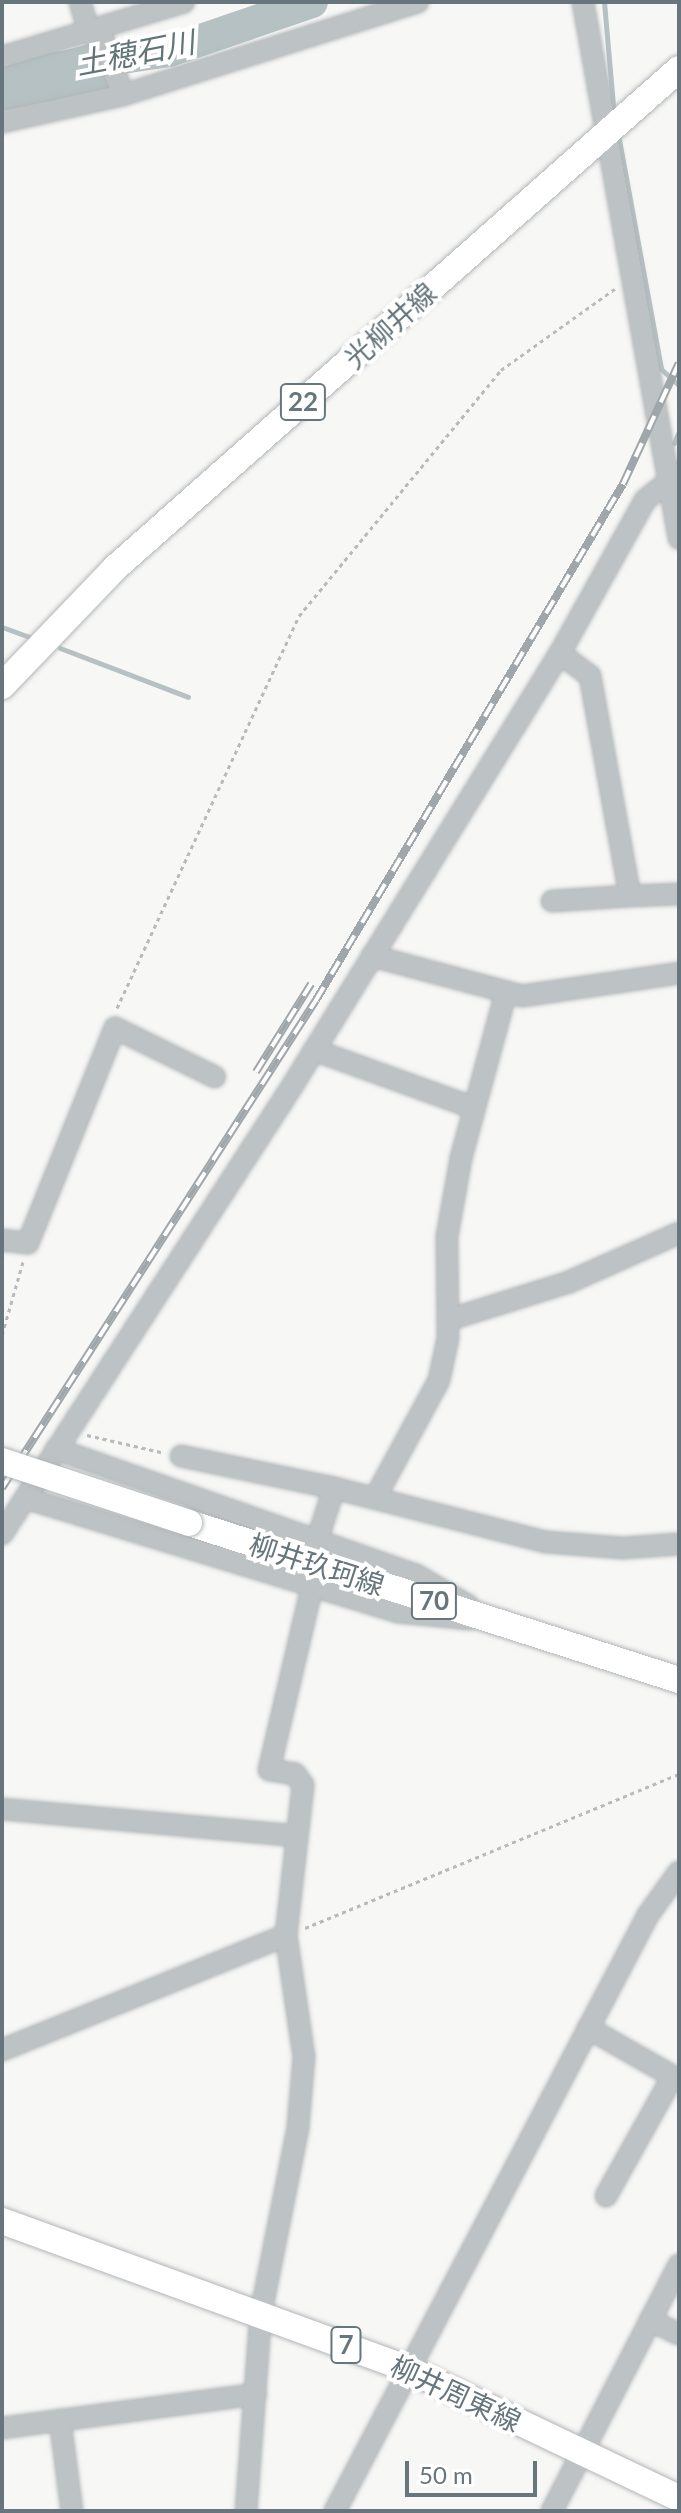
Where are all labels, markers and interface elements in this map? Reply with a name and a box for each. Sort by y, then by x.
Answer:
water label: 土穂石川 [73,23,197,81]
street label: 光柳井線 [337,275,443,375]
road number: 22 [279,380,327,424]
street label: 柳井玖珂線 [245,1526,389,1602]
road number: 70 [410,1579,458,1623]
road number: 7 [330,2323,362,2367]
street label: 柳井周東線 [385,2348,527,2438]
scale bar [409,2445,541,2495]
text: 50 m [419,2460,473,2489]

